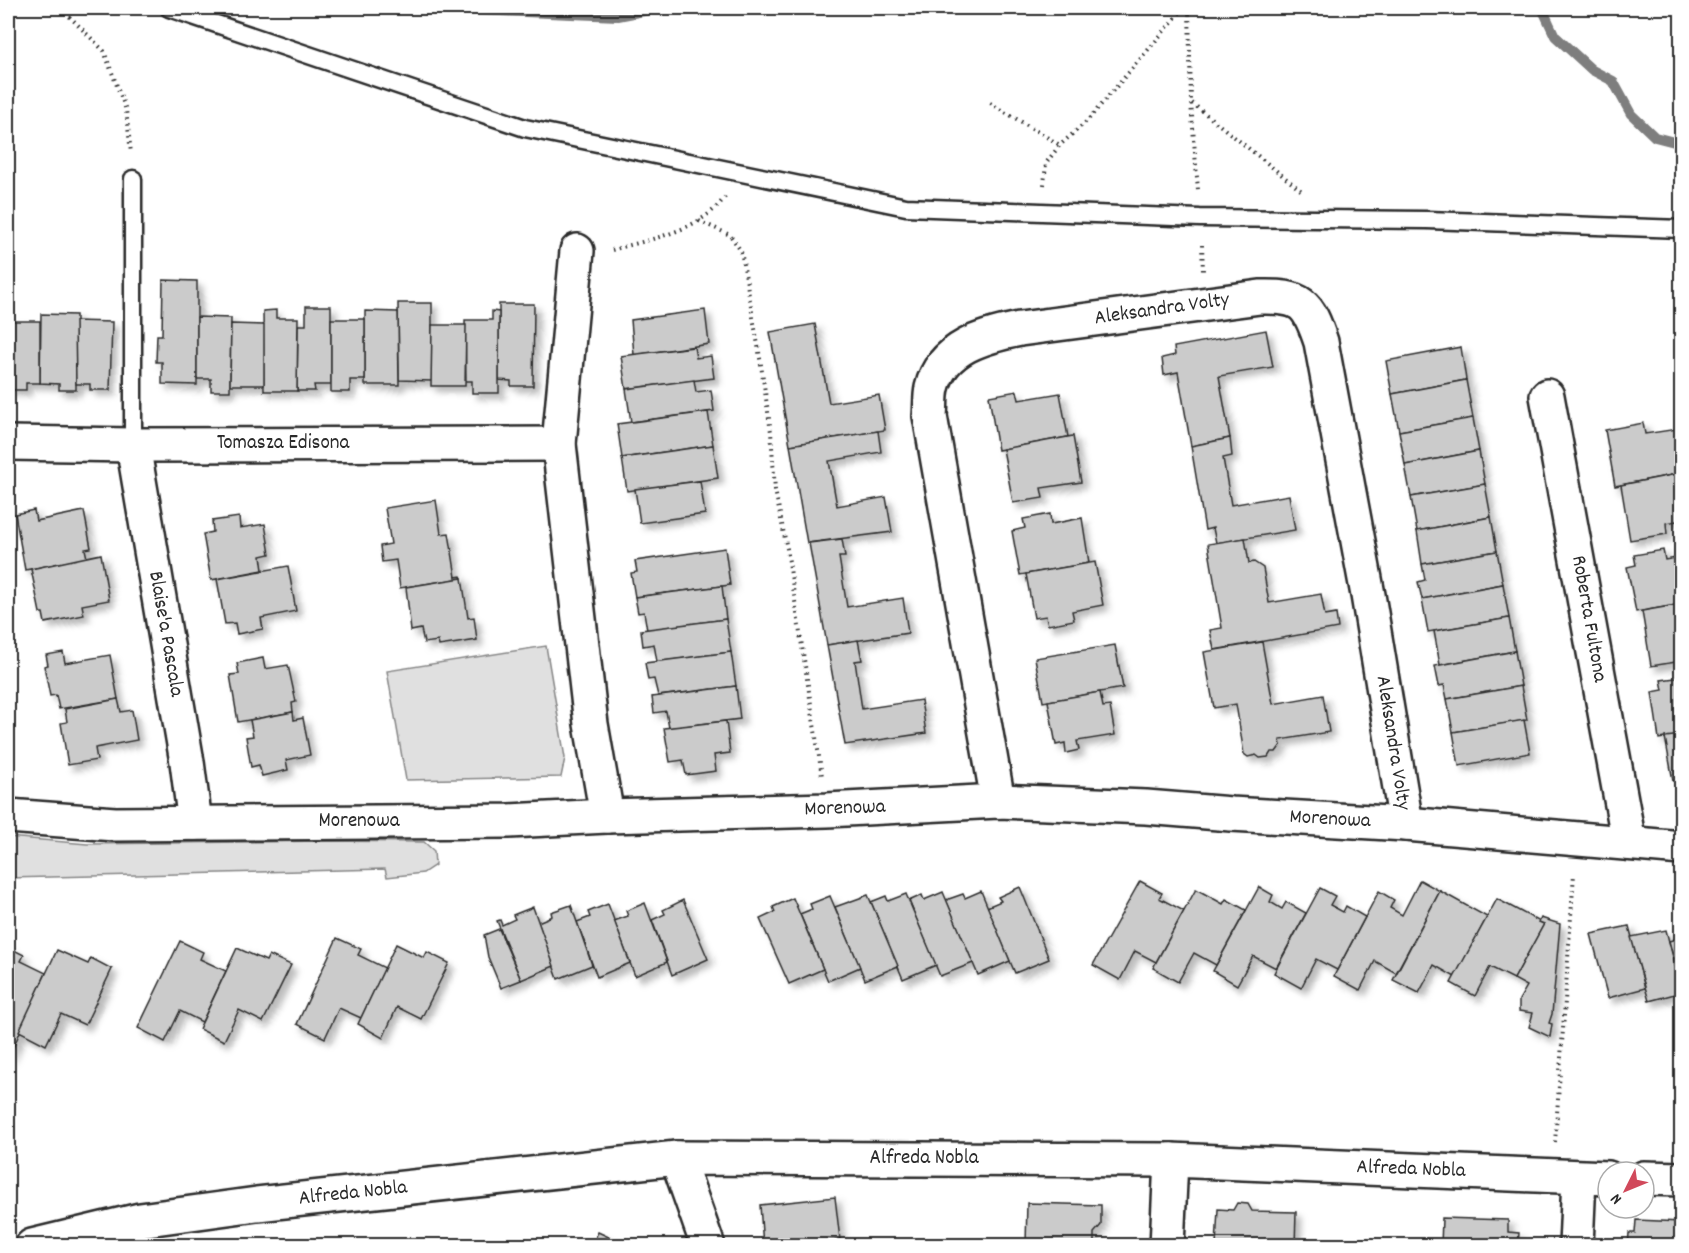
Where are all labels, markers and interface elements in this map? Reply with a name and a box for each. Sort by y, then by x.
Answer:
street label: Aleksandra Volty [1093,286,1232,334]
street label: Tomasza Edisona [217,429,350,459]
street label: Roberta Fultona [1562,553,1614,686]
street label: Blaise'a Pascala [139,569,191,700]
street label: Aleksandra Volty [1367,674,1418,813]
street label: Morenowa [804,793,887,825]
street label: Morenowa [1289,803,1372,837]
street label: Morenowa [318,807,401,837]
street label: Alfreda Nobla [869,1144,980,1174]
street label: Alfreda Nobla [1356,1153,1467,1187]
north arrow [1596,1160,1656,1220]
street label: Alfreda Nobla [297,1173,410,1215]
text: N [1606,1188,1628,1209]

